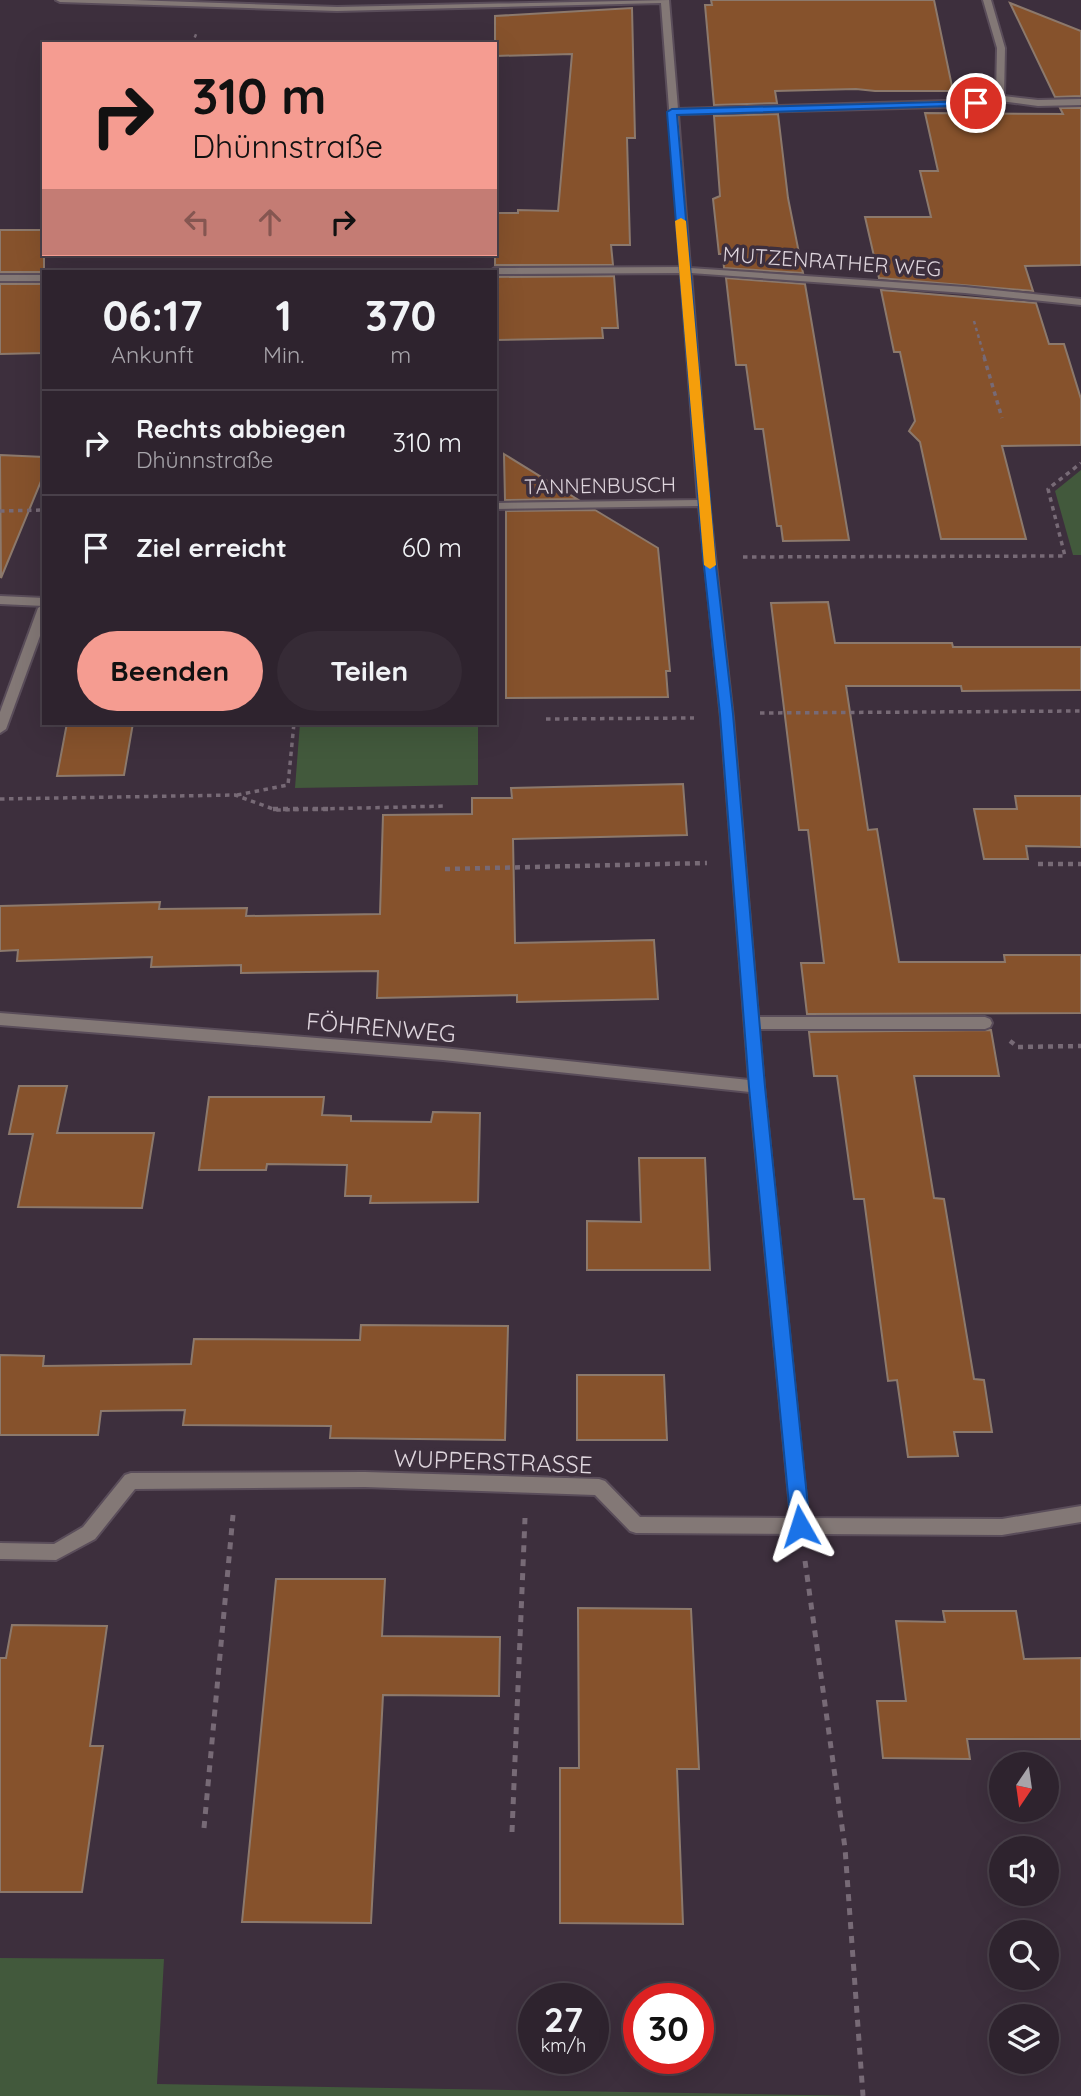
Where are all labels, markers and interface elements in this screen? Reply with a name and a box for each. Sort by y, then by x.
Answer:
text: 310 m [192,65,326,126]
icon: right [77,70,168,161]
pin [946,73,1006,133]
icon: arrive [957,84,995,122]
text: Dhünnstraße [192,126,383,166]
icon: left [178,203,216,241]
icon: ahead [251,203,289,241]
icon: right [324,203,362,241]
street label: MUTZENRATHER WEG [722,240,942,282]
text: 06:17 [103,289,202,342]
text: 1 [276,289,292,342]
text: 370 [365,289,436,342]
text: Ankunft [111,340,194,369]
text: Min. [263,340,304,369]
text: m [390,340,411,369]
text: Rechts abbiegen [136,412,346,445]
icon: right [77,424,115,462]
text: 310 m [392,426,462,459]
text: Dhünnstraße [136,445,273,474]
street label: TANNENBUSCH [524,471,676,499]
icon: arrive [77,529,115,567]
text: Ziel erreicht [136,531,287,564]
text: 60 m [402,531,462,564]
button: Beenden [77,631,263,711]
button: Teilen [277,631,462,711]
street label: FÖHRENWEG [305,1006,457,1048]
street label: WUPPERSTRASSE [393,1443,593,1479]
position arrow [763,1489,837,1563]
north arrow [989,1752,1059,1822]
map controls [989,1752,1059,2074]
button: sound [989,1836,1059,1906]
button: search [989,1920,1059,1990]
speed limit sign: 30 [623,1983,714,2074]
text: 27 [544,1997,583,2041]
button: layers [989,2004,1059,2074]
text: km/h [541,2034,586,2057]

